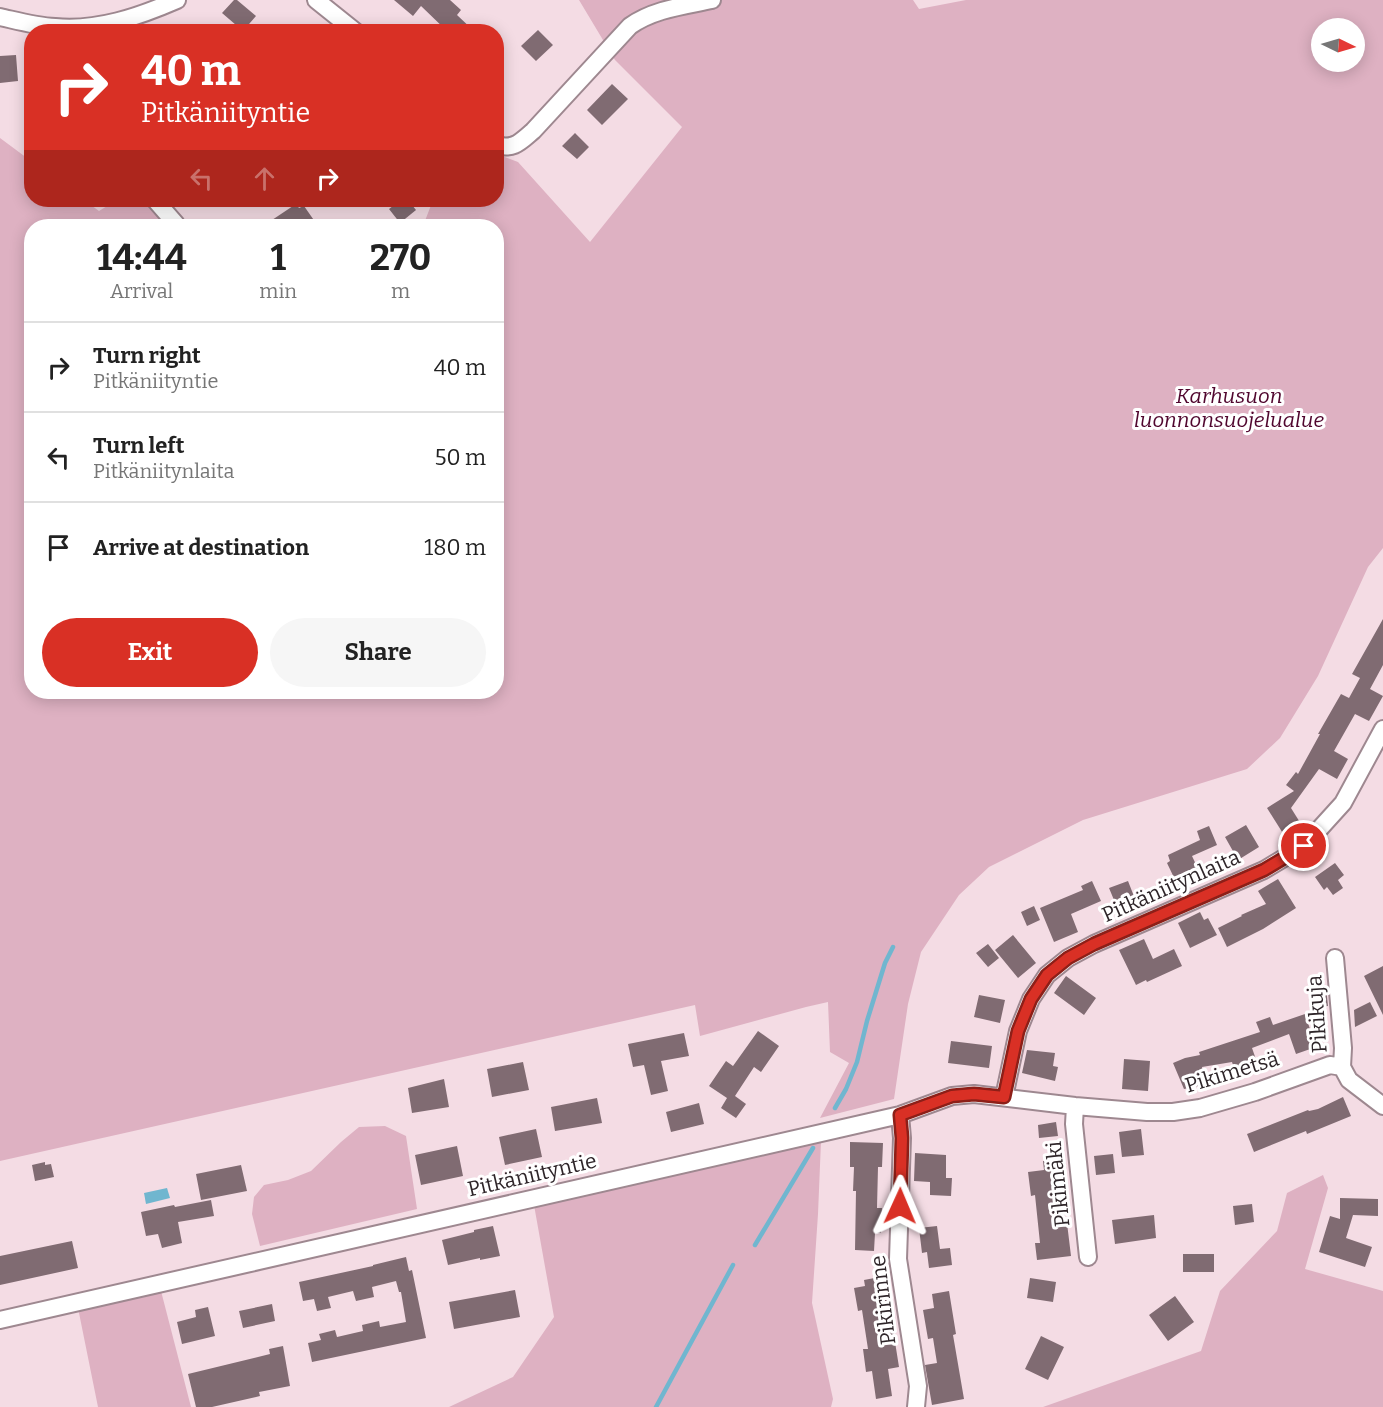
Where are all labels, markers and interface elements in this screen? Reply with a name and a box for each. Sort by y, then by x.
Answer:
north arrow [1311,18,1365,72]
map controls [1311,18,1365,72]
text: 40 m [141,46,241,96]
icon: right [42,48,120,126]
text: Pitkäniityntie [141,97,310,129]
icon: left [185,162,218,195]
icon: ahead [248,162,281,195]
icon: right [311,162,344,195]
text: 14:44 [97,236,187,280]
text: 1 [270,236,286,280]
text: 270 [370,236,431,280]
text: Arrival [110,279,173,303]
text: min [259,279,297,303]
text: m [391,279,410,303]
text: Turn right [93,342,201,369]
icon: right [42,351,75,384]
text: 40 m [434,354,486,381]
text: Pitkäniityntie [93,369,218,393]
park label: Karhusuon luonnonsuojelualue [1134,383,1324,433]
text: Turn left [93,432,185,459]
icon: left [42,441,75,474]
text: 50 m [435,444,486,471]
text: Pitkäniitynlaita [93,459,235,483]
icon: arrive [42,531,75,564]
text: Arrive at destination [93,534,309,561]
text: 180 m [424,534,486,561]
button: Exit [42,618,258,687]
button: Share [270,618,486,687]
pin [1278,820,1329,871]
icon: arrive [1287,829,1320,862]
street label: Pitkäniitynlaita [1098,844,1245,928]
street label: Pikikuja [1301,974,1333,1054]
street label: Pikimetsä [1182,1045,1283,1099]
street label: Pikimäki [1041,1140,1075,1228]
street label: Pitkäniityntie [465,1148,599,1202]
position arrow [868,1174,932,1238]
street label: Pikirinne [865,1254,901,1346]

